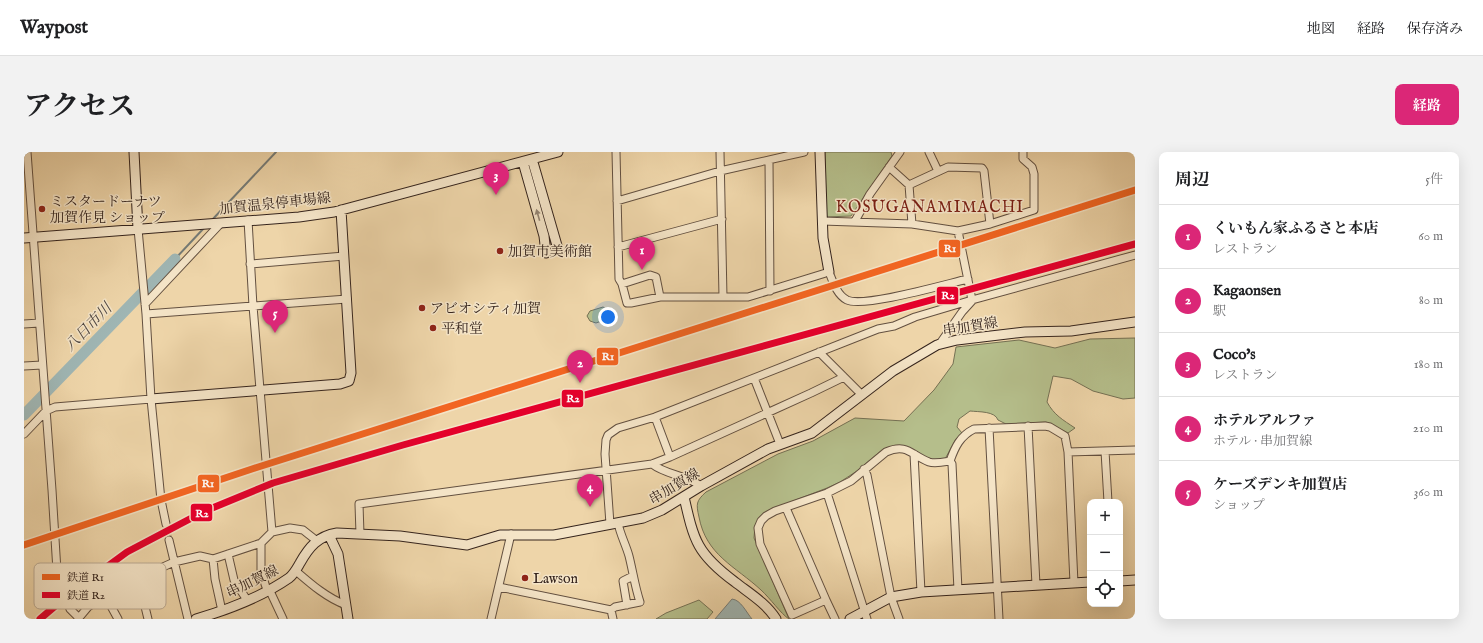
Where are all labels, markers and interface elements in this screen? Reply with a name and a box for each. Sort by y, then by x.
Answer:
text: Waypost [20,16,88,40]
text: 地図 [1307,20,1335,38]
text: 経路 [1357,20,1385,38]
text: 保存済み [1407,20,1463,38]
button: 経路 [1395,84,1459,125]
text: アクセス [24,90,135,125]
pin: 3 [483,162,509,195]
text: 周辺 [1175,170,1209,191]
text: 5件 [1425,171,1443,188]
street label: 加賀温泉停車場線 [218,189,332,219]
place label: ミスタードーナツ 加賀作見 ショップ [50,193,165,227]
district label: KOSUGANAMIMACHI [836,198,1024,218]
marker: ミスタードーナツ 加賀作見 ショップ [37,204,47,214]
one-way arrow [535,209,541,221]
text: くいもん家ふるさと本店 [1213,219,1378,238]
text: 1 [1186,228,1190,245]
text: 60 m [1418,228,1443,245]
pin: 1 [629,237,655,270]
line badge: R1 [938,239,961,258]
text: レストラン [1213,241,1278,258]
text: R1 [944,242,956,256]
place label: 加賀市美術館 [508,243,592,261]
marker: 加賀市美術館 [495,246,505,256]
text: Kagaonsen [1213,281,1281,300]
line badge: R2 [936,286,959,305]
text: R2 [941,289,956,303]
text: 2 [1185,292,1191,309]
text: 80 m [1419,292,1443,309]
water label: 八日市川 [61,298,117,356]
pin: 5 [262,300,288,333]
place label: アビオシティ加賀 [430,300,541,318]
marker: アビオシティ加賀 [417,303,427,313]
text: 駅 [1213,303,1226,320]
your location [598,307,618,327]
street label: 串加賀線 [941,314,999,340]
place label: 平和堂 [441,320,483,338]
marker: 平和堂 [428,323,438,333]
text: Coco's [1213,345,1256,364]
line badge: R1 [596,347,619,366]
pin: 2 [567,350,593,383]
text: R1 [602,350,614,364]
text: 3 [1186,356,1190,373]
text: 180 m [1414,356,1443,373]
text: レストラン [1213,367,1278,384]
line badge: R2 [561,389,584,408]
text: R2 [566,392,581,406]
text: ホテルアルファ [1213,411,1316,430]
text: 4 [1185,420,1191,437]
text: 210 m [1413,420,1443,437]
text: ホテル · 串加賀線 [1213,433,1312,450]
street label: 串加賀線 [646,465,703,509]
line badge: R1 [197,474,220,493]
pin: 4 [577,474,603,507]
text: ケーズデンキ加賀店 [1213,475,1347,494]
text: R1 [202,477,214,491]
text: 5 [1186,484,1190,501]
text: 360 m [1413,484,1443,501]
text: ショップ [1213,497,1265,514]
map controls [1087,499,1123,607]
button: + [1087,499,1123,535]
line badge: R2 [190,503,213,522]
text: R2 [195,507,210,521]
button: − [1087,535,1123,571]
street label: 串加賀線 [223,562,282,602]
legend [34,563,166,609]
place label: Lawson [533,570,578,588]
text: 鉄道 R1 [67,571,104,585]
button: locate [1087,571,1123,607]
marker: Lawson [520,573,530,583]
text: 鉄道 R2 [67,589,105,603]

